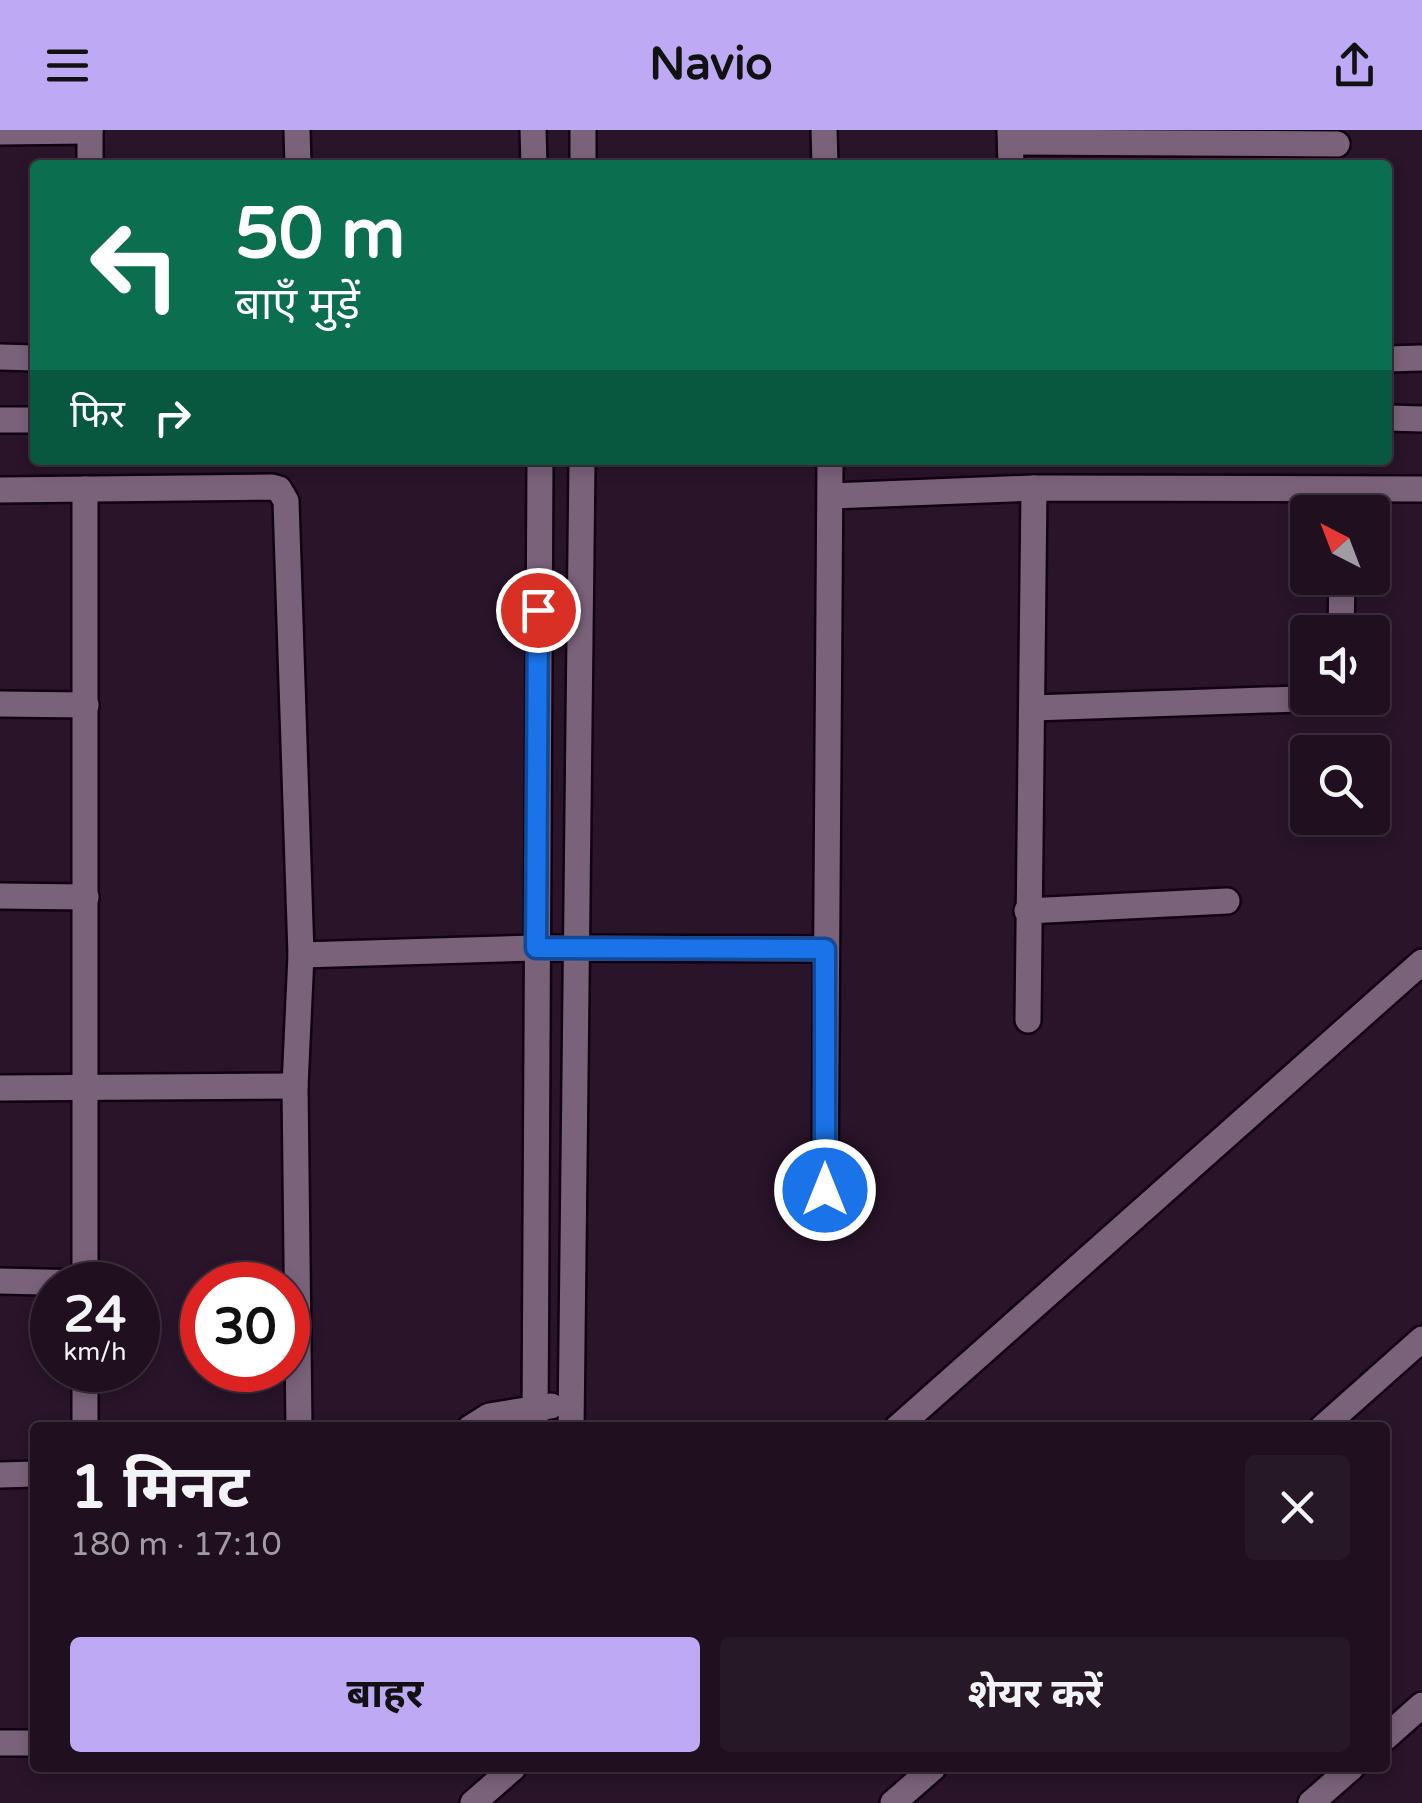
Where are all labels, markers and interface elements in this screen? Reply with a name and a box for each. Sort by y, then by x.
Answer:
icon: menu [40,38,95,93]
text: Navio [649,38,773,92]
icon: share [1327,38,1382,93]
text: 50 m [235,193,405,277]
icon: left [70,200,200,330]
text: बाएँ मुड़ें [235,278,360,332]
icon: right [145,390,200,445]
text: फिर [70,392,125,438]
north arrow [1290,495,1390,595]
map controls [1290,495,1390,835]
pin [496,568,581,653]
icon: arrive [511,583,566,638]
button: sound [1290,615,1390,715]
button: search [1290,735,1390,835]
position arrow [773,1138,877,1242]
speed limit sign: 30 [180,1262,310,1392]
text: 24 [64,1285,126,1345]
text: km/h [64,1337,126,1367]
text: 1 मिनट [70,1452,249,1524]
button: close [1245,1455,1350,1560]
text: 180 m · 17:10 [70,1526,282,1564]
button: बाहर [70,1637,700,1752]
button: शेयर करें [720,1637,1350,1752]

